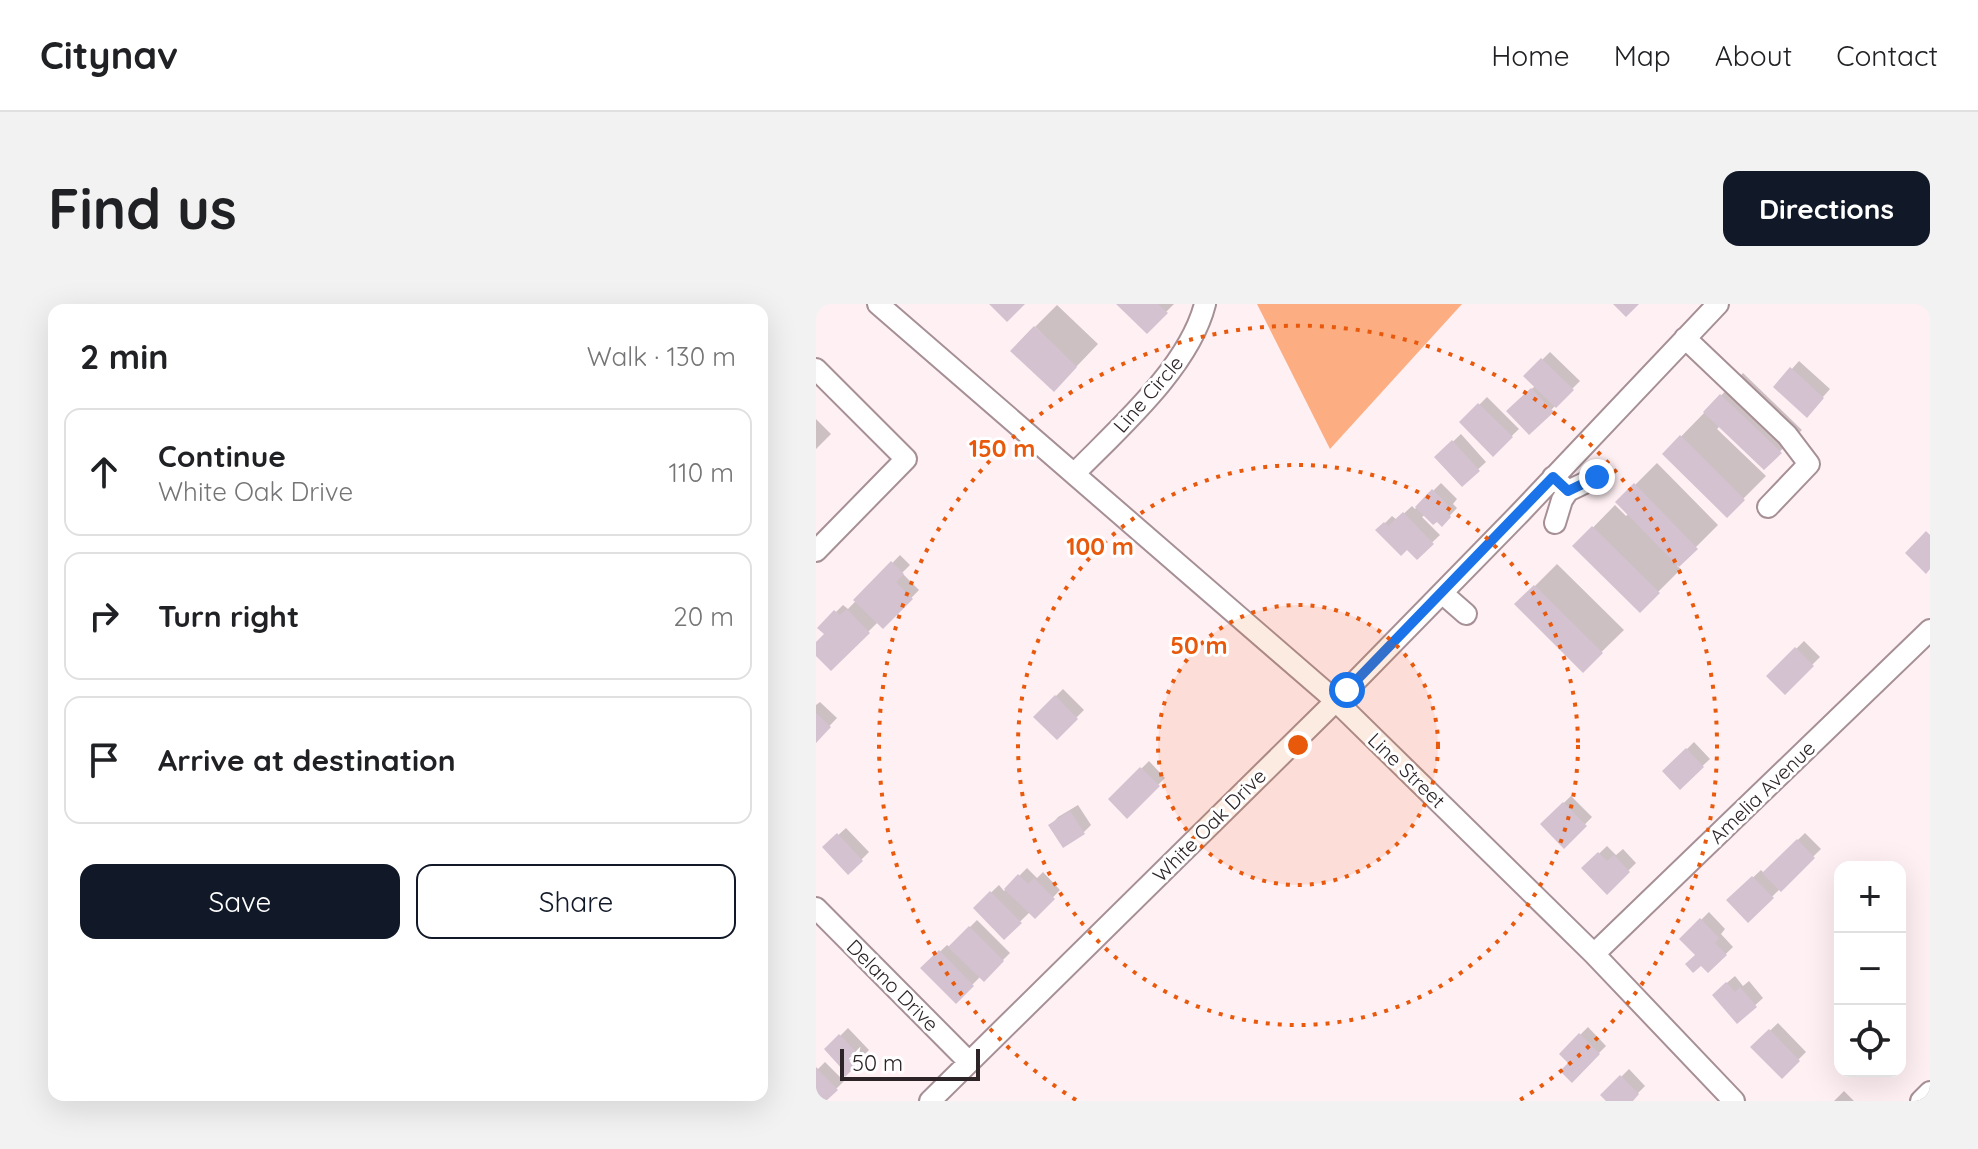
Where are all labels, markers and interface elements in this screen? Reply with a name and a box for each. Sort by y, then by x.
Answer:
text: Citynav [40,31,178,79]
text: Home [1491,38,1570,73]
text: Map [1614,38,1671,73]
text: About [1715,38,1792,73]
text: Contact [1836,38,1938,73]
button: Directions [1723,171,1930,246]
text: Find us [48,173,237,243]
text: 2 min [80,335,169,378]
text: Walk · 130 m [587,340,736,373]
street label: Line Circle [1108,350,1188,438]
text: 150 m [969,433,1035,463]
text: Continue [158,437,286,475]
icon: ahead [82,450,126,494]
text: 110 m [668,456,734,489]
route end [1579,459,1615,495]
text: White Oak Drive [158,475,353,508]
text: 100 m [1066,531,1134,561]
icon: right [82,594,126,638]
text: Turn right [158,597,299,635]
text: 20 m [673,600,734,633]
text: 50 m [1170,630,1228,660]
route start [1329,672,1365,708]
street label: Line Street [1363,727,1451,813]
centre of rings [1284,731,1312,759]
street label: Amelia Avenue [1704,735,1820,849]
icon: arrive [82,738,126,782]
text: Arrive at destination [158,741,456,779]
street label: White Oak Drive [1147,763,1271,887]
map controls [1834,861,1906,1077]
button: + [1834,861,1906,933]
button: Save [80,864,400,939]
button: Share [416,864,736,939]
button: − [1834,933,1906,1005]
street label: Delano Drive [842,934,944,1036]
button: locate [1834,1005,1906,1077]
scale bar [840,1045,980,1081]
text: 50 m [852,1049,903,1077]

